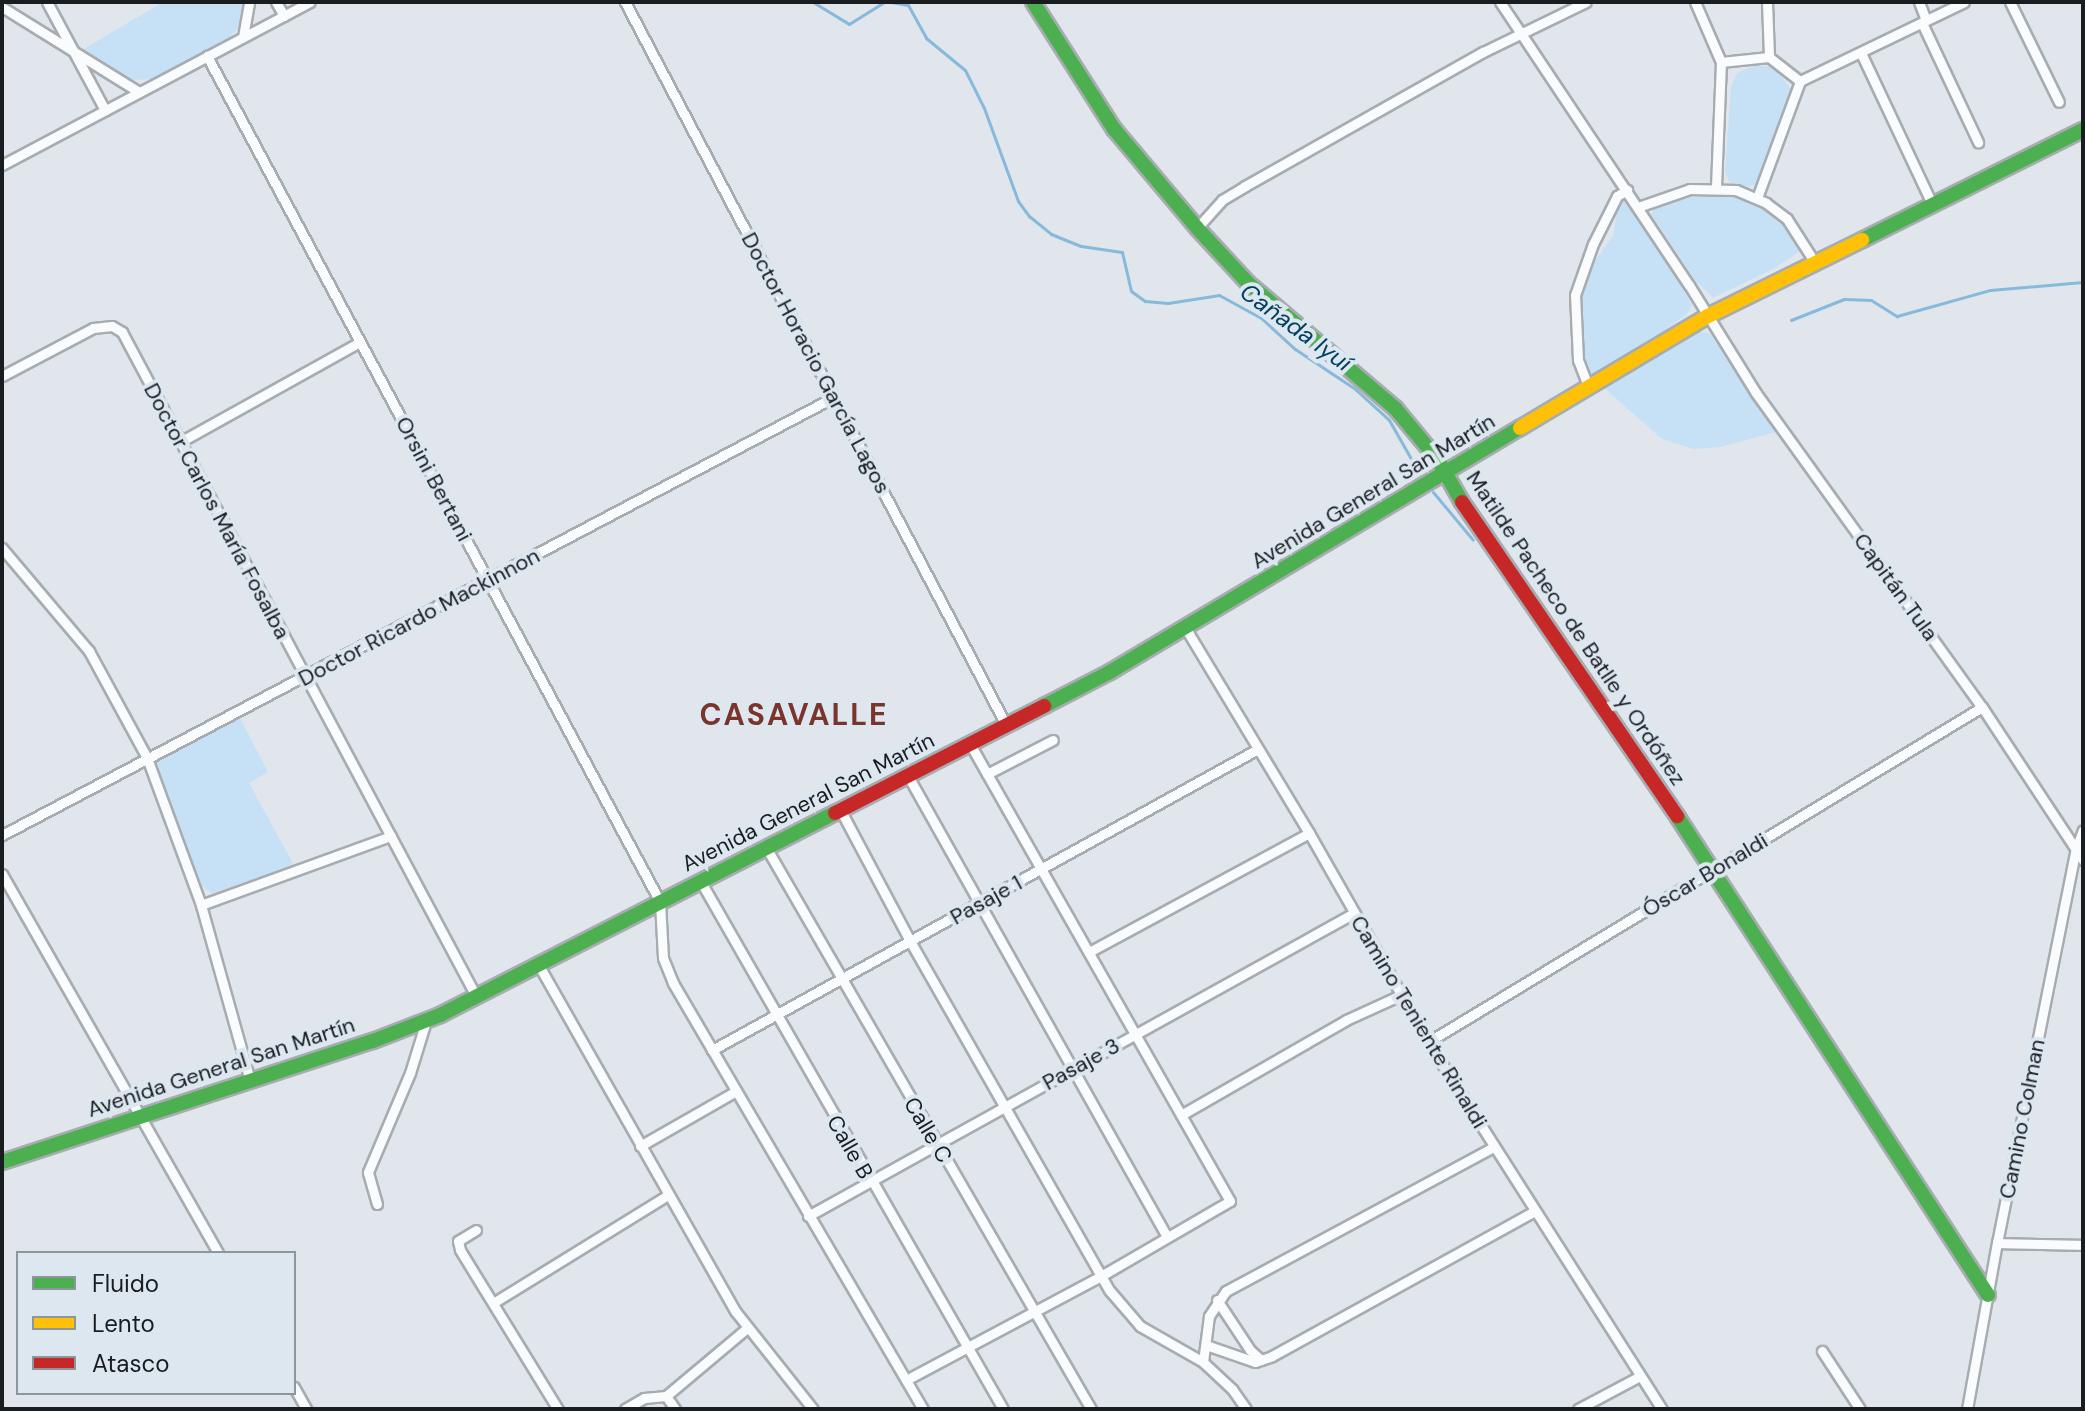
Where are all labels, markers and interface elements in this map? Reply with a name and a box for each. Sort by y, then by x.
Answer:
street label: Doctor Horacio García Lagos [736,228,896,498]
water label: Cañada Iyuí [1235,277,1357,377]
street label: Doctor Carlos María Fosalba [138,379,296,643]
street label: Avenida General San Martín [1246,408,1500,574]
street label: Orsini Bertani [390,412,478,546]
street label: Matilde Pacheco de Batlle y Ordóñez [1461,466,1691,790]
street label: Capitán Tula [1848,528,1944,646]
street label: Doctor Ricardo Mackinnon [294,542,544,692]
district label: CASAVALLE [700,697,888,733]
street label: Avenida General San Martín [677,727,939,877]
street label: Óscar Bonaldi [1638,827,1772,923]
street label: Pasaje 1 [946,870,1026,930]
street label: Camino Teniente Rinaldi [1345,911,1493,1133]
street label: Avenida General San Martín [84,1011,358,1123]
street label: Pasaje 3 [1038,1032,1124,1096]
street label: Camino Colman [1994,1037,2050,1201]
street label: Calle C [898,1092,958,1168]
street label: Calle B [821,1110,879,1184]
legend [16,1251,296,1395]
text: Fluido [92,1268,159,1299]
text: Lento [92,1308,155,1339]
text: Atasco [92,1348,169,1379]

